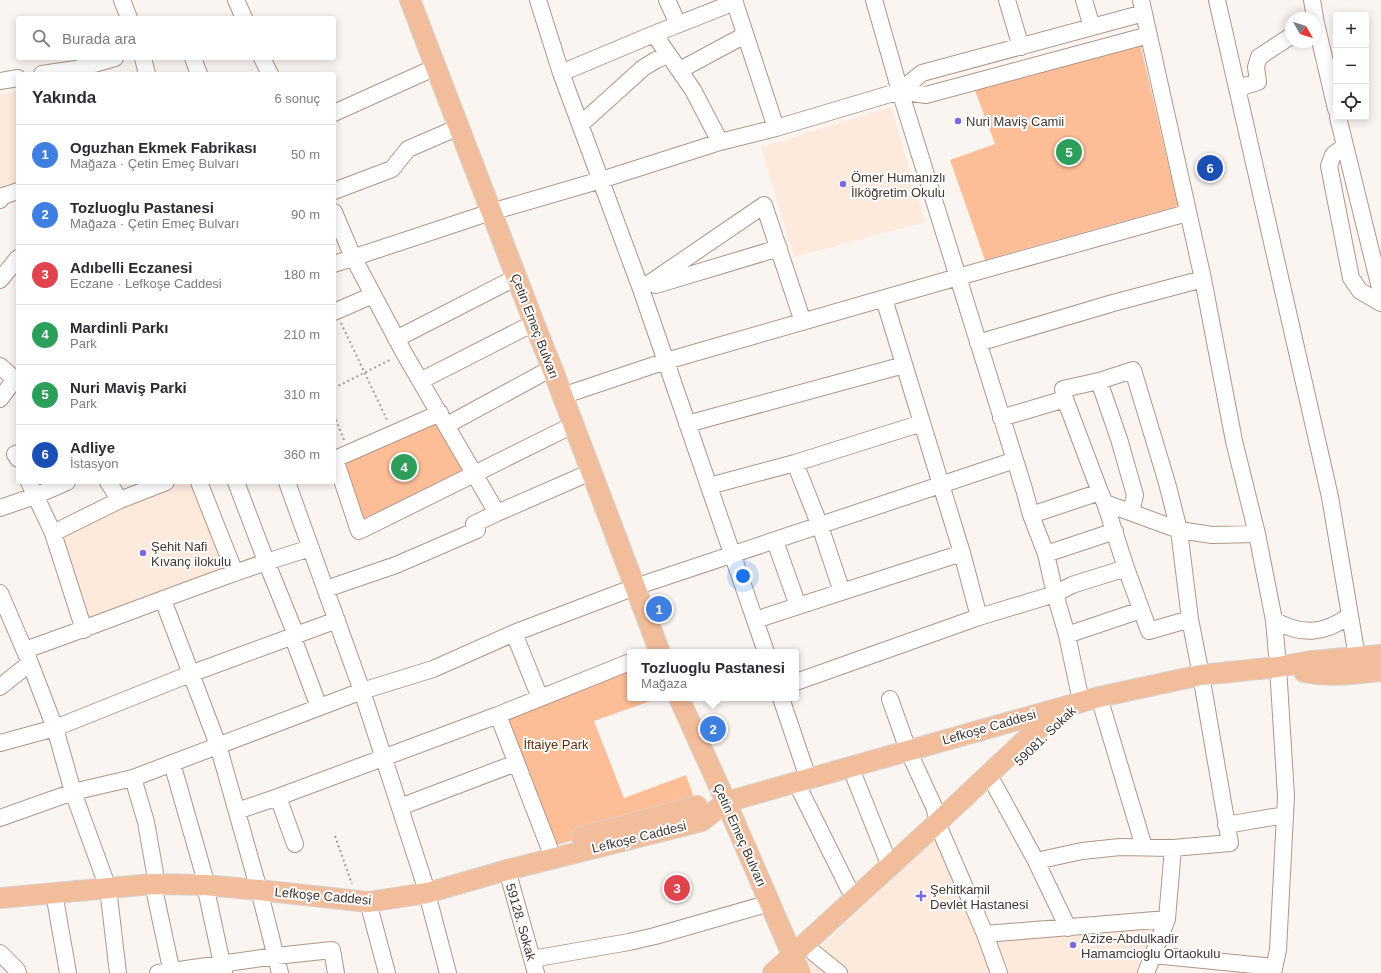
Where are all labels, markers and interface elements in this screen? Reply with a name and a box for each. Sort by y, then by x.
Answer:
north arrow [1285,12,1321,48]
map controls [1333,12,1369,120]
button: + [1333,12,1369,48]
search box [16,16,336,60]
icon: search [30,27,52,49]
text: Burada ara [62,30,136,47]
button: − [1333,48,1369,84]
button: locate [1333,84,1369,120]
text: Yakında [32,88,96,107]
text: 6 sonuç [274,91,320,106]
place label: Nuri Maviş Camii [966,114,1064,129]
marker: Nuri Maviş Camii [953,116,963,126]
pin: 5 [1056,137,1082,167]
text: Oguzhan Ekmek Fabrikası [70,139,257,156]
text: 1 [41,147,49,162]
text: 50 m [291,147,320,162]
pin: 6 [1197,153,1223,183]
text: Mağaza · Çetin Emeç Bulvarı [70,156,239,171]
place label: Ömer Humanızlı İlköğretim Okulu [851,170,946,200]
marker: Ömer Humanızlı İlköğretim Okulu [838,179,848,189]
text: Tozluoglu Pastanesi [70,199,214,216]
text: 2 [41,207,49,222]
text: 90 m [291,207,320,222]
text: Mağaza · Çetin Emeç Bulvarı [70,216,239,231]
text: Adıbelli Eczanesi [70,259,193,276]
text: 3 [41,267,49,282]
text: 180 m [284,267,320,282]
street label: Çetin Emeç Bulvarı [508,271,562,381]
text: Eczane · Lefkoşe Caddesi [70,276,222,291]
text: Mardinli Parkı [70,319,168,336]
text: 4 [41,327,49,342]
text: 210 m [284,327,320,342]
text: Park [70,336,97,351]
text: Nuri Maviş Parki [70,379,187,396]
text: 5 [41,387,49,402]
text: 310 m [284,387,320,402]
text: Park [70,396,97,411]
text: Adliye [70,439,115,456]
text: 6 [41,447,49,462]
text: 360 m [284,447,320,462]
pin: 4 [391,452,417,482]
text: İstasyon [70,456,118,471]
place label: Şehit Nafi Kıvanç ilokulu [151,539,231,569]
marker: Şehit Nafi Kıvanç ilokulu [138,548,148,558]
your location [733,566,753,586]
pin: 1 [646,594,672,624]
popup [627,649,799,701]
text: Tozluoglu Pastanesi [641,659,785,676]
text: Mağaza [641,676,687,691]
street label: 59081. Sokak [1011,703,1079,769]
street label: Lefkoşe Caddesi [940,706,1038,748]
pin: 2 [700,714,726,744]
park label: İftaiye Park [523,737,589,752]
street label: Çetin Emeç Bulvarı [711,781,769,889]
street label: Lefkoşe Caddesi [590,818,688,856]
pin: 3 [664,873,690,903]
street label: 59128. Sokak [503,882,539,963]
place label: Şehitkamil Devlet Hastanesi [930,882,1028,912]
street label: Lefkoşe Caddesi [274,884,372,908]
marker: Şehitkamil Devlet Hastanesi [915,890,927,902]
place label: Azize-Abdulkadir Hamamcioglu Ortaokulu [1081,931,1220,961]
marker: Azize-Abdulkadir Hamamcioglu Ortaokulu [1068,940,1078,950]

